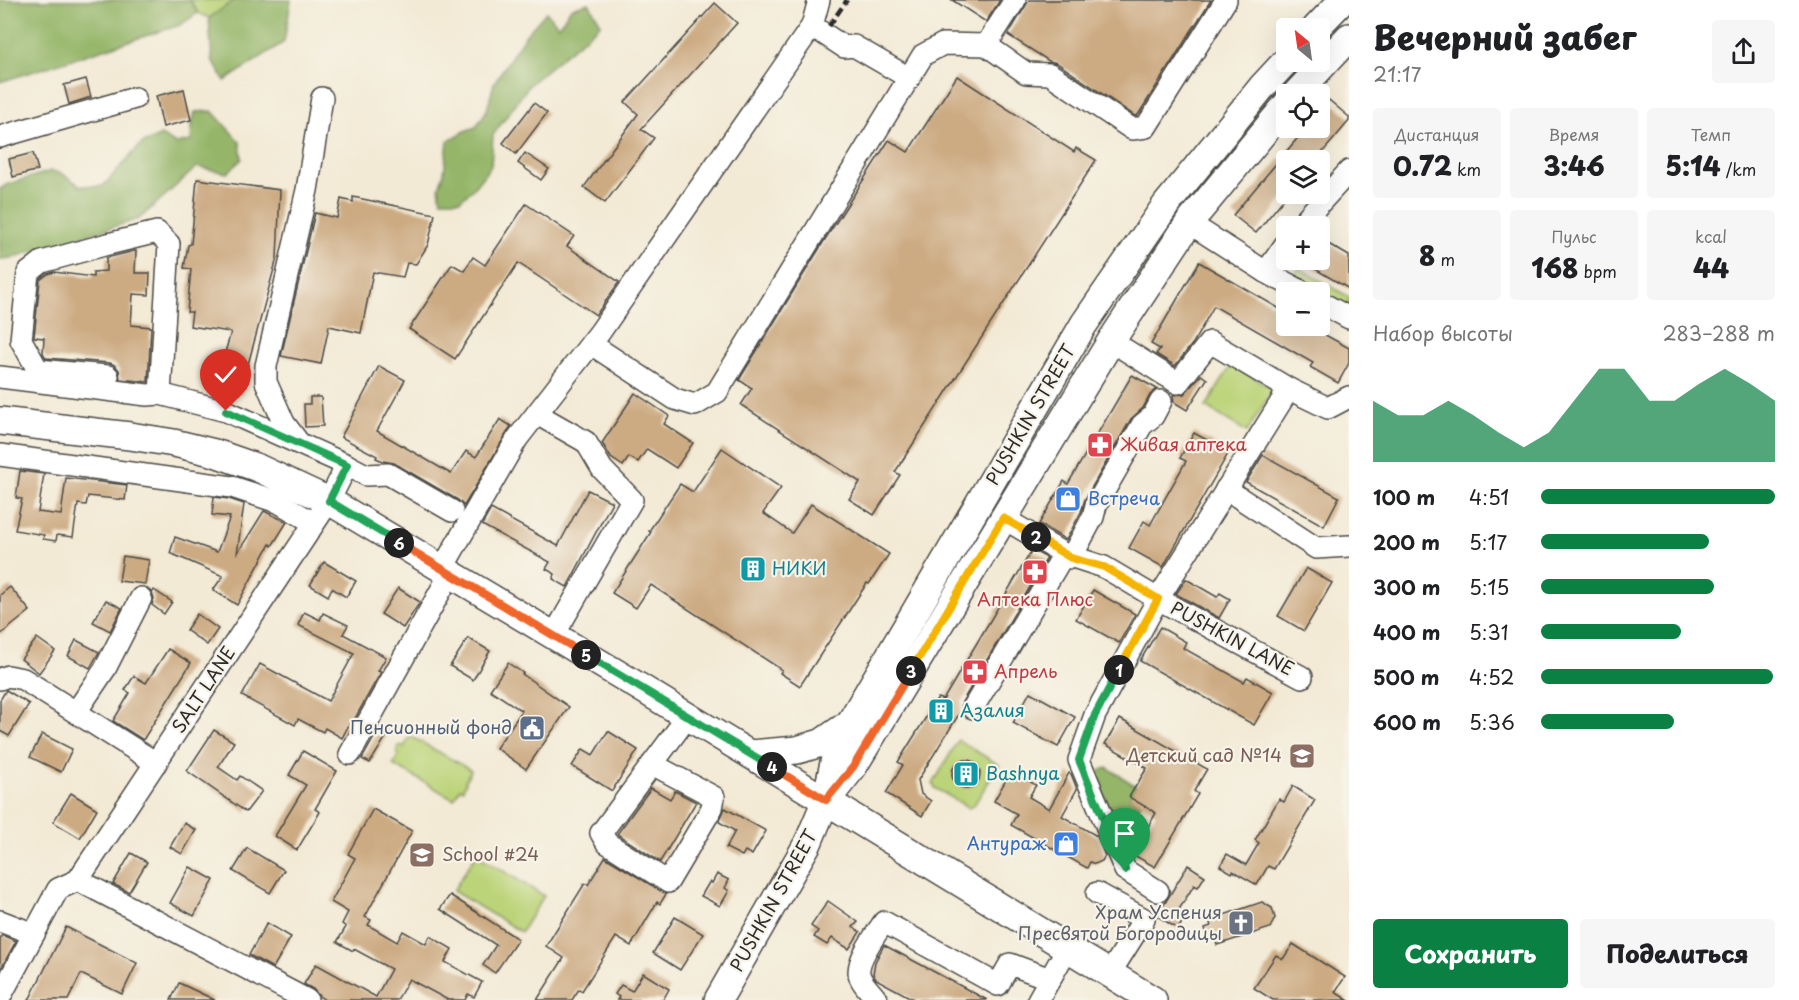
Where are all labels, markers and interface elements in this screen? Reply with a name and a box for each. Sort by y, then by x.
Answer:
text: Вечерний забег [1373,11,1636,61]
north arrow [1276,18,1330,72]
map controls [1276,18,1330,336]
button: share [1712,20,1775,83]
text: 21:17 [1373,59,1421,89]
button: locate [1276,84,1330,138]
text: Дистанция [1395,122,1479,146]
text: Время [1548,122,1600,146]
text: Темп [1691,122,1731,146]
text: 0.72 [1393,146,1452,185]
text: 3:46 [1543,146,1605,185]
text: 5:14 [1666,146,1721,185]
button: layers [1276,150,1330,204]
text: km [1452,157,1481,181]
text: /km [1721,157,1756,181]
button: + [1276,216,1330,270]
text: Пульс [1551,224,1597,248]
text: kcal [1695,224,1727,248]
text: 8 [1419,236,1435,275]
text: m [1435,247,1455,271]
text: 168 [1531,248,1578,287]
text: 44 [1693,248,1729,287]
text: bpm [1578,259,1617,283]
button: − [1276,282,1330,336]
text: Набор высоты [1373,318,1513,348]
text: 283–288 m [1662,318,1775,348]
street label: PUSHKIN STREET [978,338,1081,490]
pin [200,349,251,411]
icon: check [209,358,242,391]
pharmacy icon: Живая аптека [1085,430,1115,460]
place label: Живая аптека [1120,430,1247,457]
text: 100 m [1373,482,1435,512]
text: 4:51 [1469,482,1509,512]
shop icon: Встреча [1053,484,1083,514]
place label: Встреча [1088,484,1160,511]
pin: 2 [1021,522,1051,552]
text: 2 [1030,525,1042,549]
text: 200 m [1373,527,1440,557]
text: 5:17 [1469,527,1507,557]
pin: 6 [384,528,414,558]
text: 6 [393,531,405,555]
building icon: НИКИ [738,554,768,584]
place label: НИКИ [772,554,826,581]
pharmacy icon: Аптека Плюс [1020,557,1050,587]
text: 300 m [1373,572,1441,602]
text: 5:15 [1469,572,1509,602]
place label: Аптека Плюс [977,585,1093,612]
street label: PUSHKIN LANE [1166,594,1299,682]
text: 400 m [1373,617,1441,647]
text: 5:31 [1469,617,1509,647]
street label: SALT LANE [164,640,241,738]
pin: 5 [571,640,601,670]
text: 5 [581,643,591,667]
pin: 1 [1104,655,1134,685]
pin: 3 [896,656,926,686]
pharmacy icon: Апрель [960,657,990,687]
place label: Апрель [994,657,1057,684]
text: 1 [1115,658,1123,682]
text: 3 [906,659,916,683]
text: 500 m [1373,662,1440,692]
text: 4:52 [1469,662,1514,692]
building icon: Азалия [926,696,956,726]
place label: Азалия [960,696,1025,723]
text: 600 m [1373,707,1441,737]
text: 5:36 [1469,707,1515,737]
place label: Пенсионный фонд [350,713,512,740]
public building icon: Пенсионный фонд [517,713,547,743]
place label: Детский сад №14 [1126,741,1282,768]
school or university icon: Детский сад №14 [1287,741,1317,771]
pin: 4 [757,752,787,782]
text: 4 [767,755,777,779]
building icon: Bashnya [951,759,981,789]
place label: Bashnya [986,759,1060,786]
pin [1099,808,1150,870]
icon: arrive [1108,817,1141,850]
street label: PUSHKIN STREET [722,824,823,976]
place label: Антураж [967,829,1047,856]
shop icon: Антураж [1051,829,1081,859]
school or university icon: School #24 [407,840,437,870]
place label: School #24 [442,840,539,867]
place label: Храм Успения Пресвятой Богородицы [1018,898,1222,946]
church icon: Храм Успения Пресвятой Богородицы [1226,908,1256,938]
button: Сохранить [1373,919,1568,988]
button: Поделиться [1580,919,1775,988]

